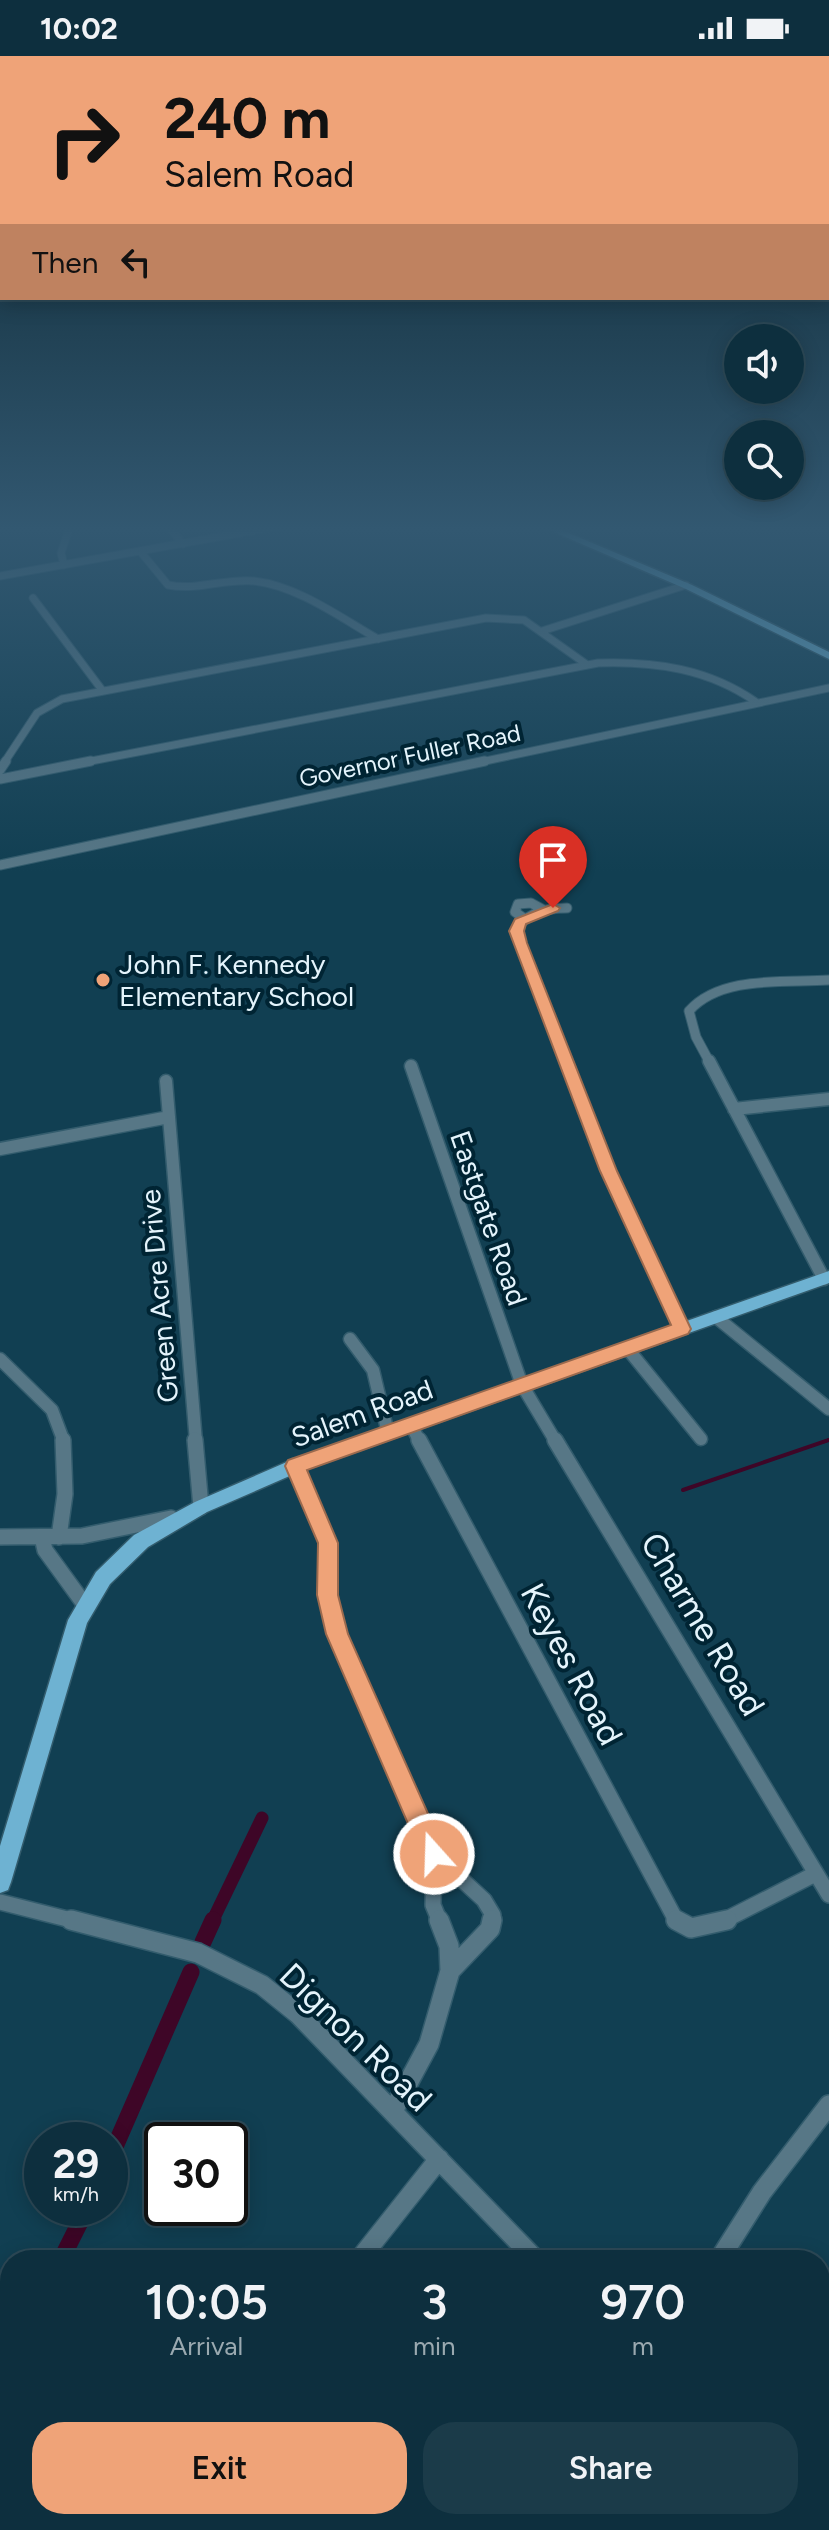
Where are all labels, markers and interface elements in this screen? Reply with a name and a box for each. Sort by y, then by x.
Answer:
text: 10:02 [40,10,118,47]
text: 240 m [164,85,330,152]
icon: right [32,88,136,192]
text: Salem Road [164,153,354,196]
icon: left [114,240,158,284]
text: Then [32,244,98,281]
map controls [724,324,804,500]
button: sound [724,324,804,404]
button: search [724,420,804,500]
street label: Governor Fuller Road [296,718,523,793]
pin [519,826,587,908]
icon: arrive [531,838,575,882]
place label: John F. Kennedy Elementary School [119,947,354,1013]
marker: John F. Kennedy Elementary School [94,971,112,989]
street label: Eastgate Road [443,1126,535,1310]
street label: Green Acre Drive [133,1188,185,1404]
street label: Salem Road [287,1372,437,1454]
street label: Charme Road [632,1525,773,1723]
street label: Keyes Road [512,1576,631,1752]
position arrow [392,1812,476,1896]
street label: Dignon Road [271,1955,440,2120]
speed limit sign: 30 [144,2122,248,2226]
text: 29 [53,2140,99,2188]
text: km/h [53,2182,99,2206]
text: 10:05 [145,2273,268,2331]
text: 3 [421,2273,447,2331]
text: 970 [600,2273,685,2331]
text: Arrival [170,2330,243,2362]
text: min [413,2330,456,2362]
text: m [632,2330,654,2362]
button: Exit [32,2422,407,2514]
button: Share [423,2422,798,2514]

